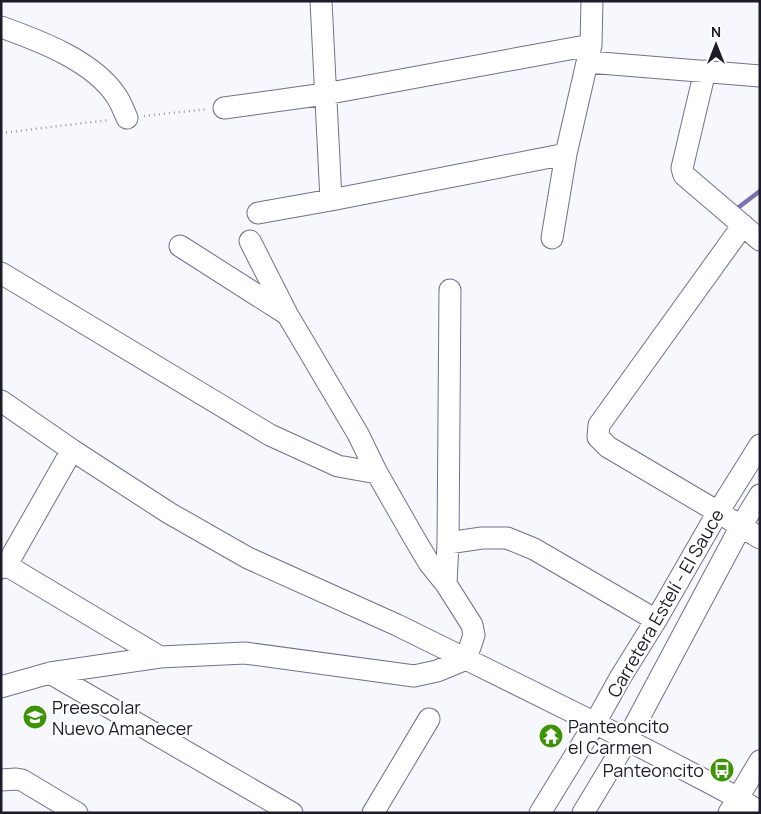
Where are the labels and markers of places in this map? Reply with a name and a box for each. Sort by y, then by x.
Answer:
place label: Preescolar Nuevo Amanecer [52,695,193,740]
school or university icon: Preescolar Nuevo Amanecer [22,704,48,730]
place label: Panteoncito el Carmen [568,714,669,759]
temple icon: Panteoncito el Carmen [538,723,564,749]
bus stop icon: Panteoncito [709,757,735,783]
place label: Panteoncito [603,758,704,782]

